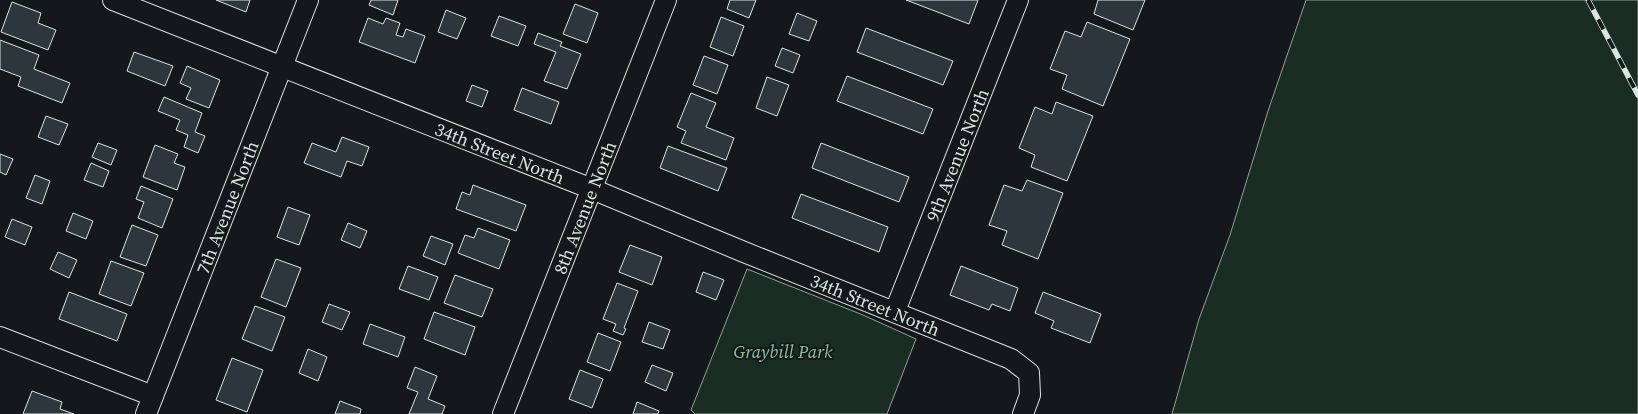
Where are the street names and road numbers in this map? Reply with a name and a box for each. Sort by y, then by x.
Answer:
street label: 9th Avenue North [919,85,994,225]
street label: 34th Street North [432,116,569,190]
street label: 7th Avenue North [190,137,264,277]
street label: 8th Avenue North [547,137,622,278]
street label: 34th Street North [807,268,944,342]

